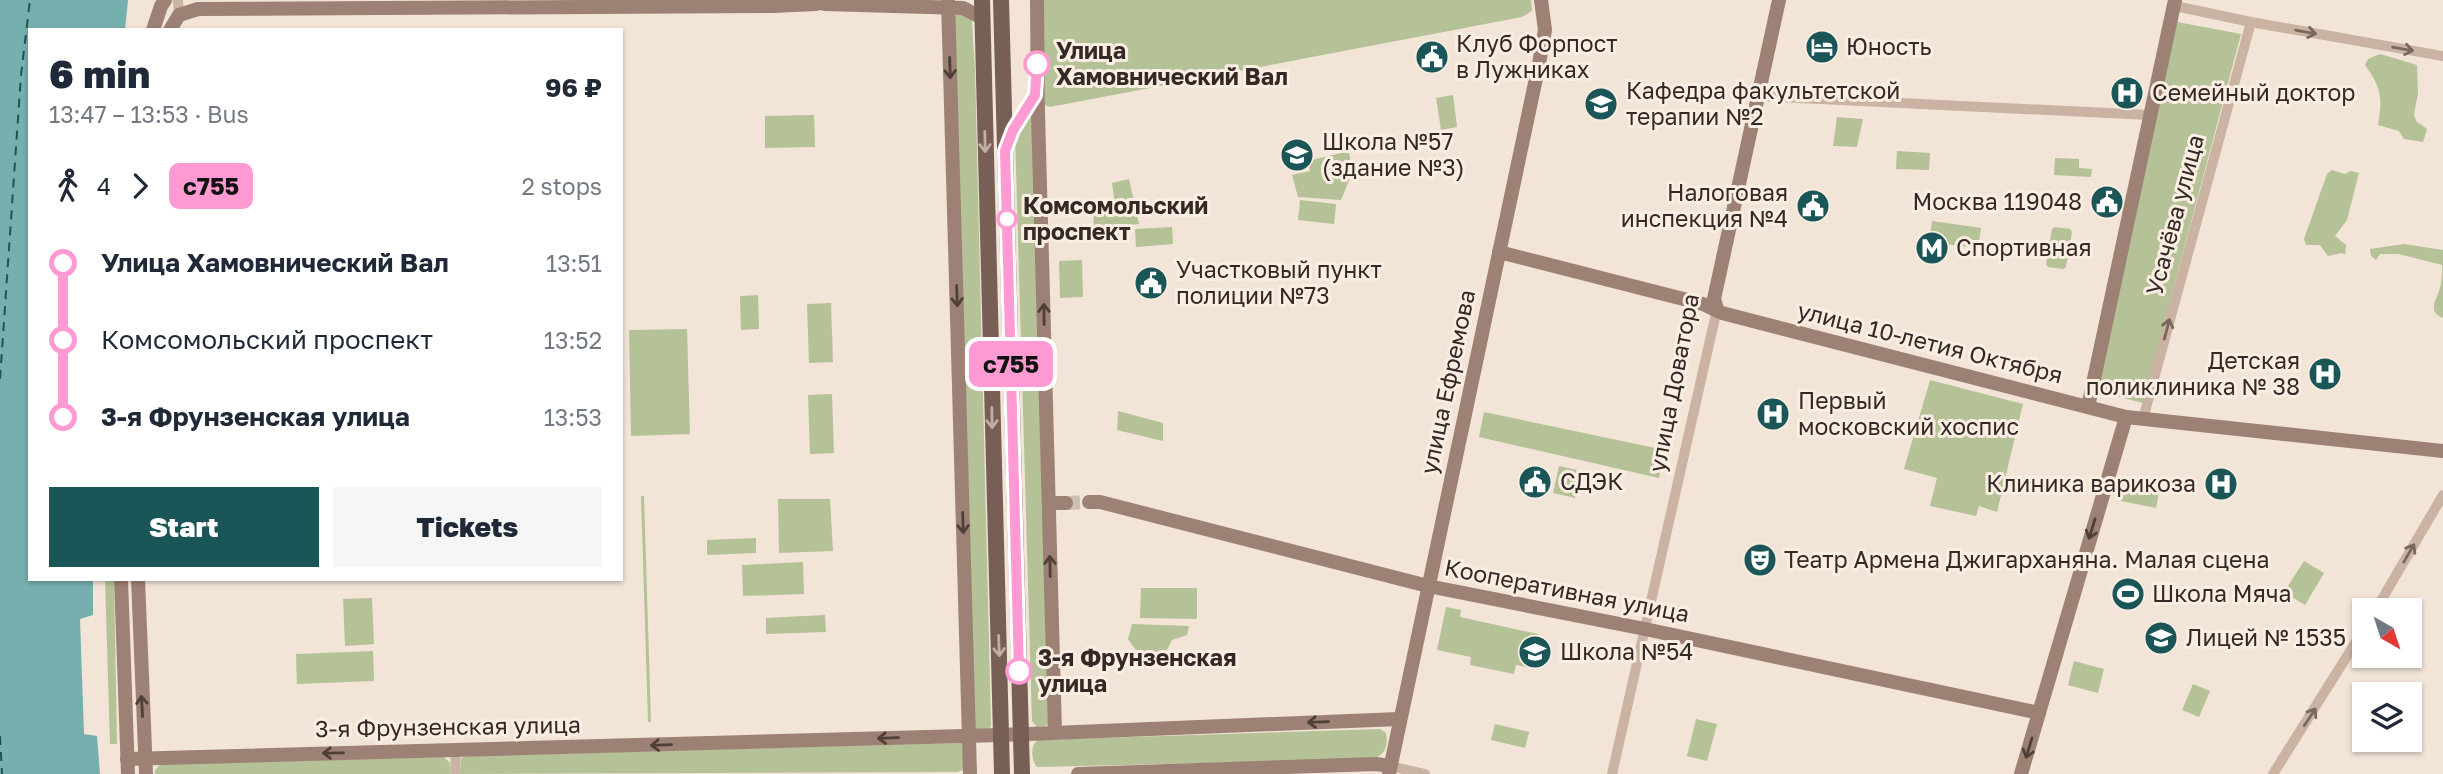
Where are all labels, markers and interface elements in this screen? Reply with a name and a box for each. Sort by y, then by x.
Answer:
one-way arrow [2294,26,2317,39]
hotel icon: Юность [1803,28,1841,66]
place label: Клуб Форпост в Лужниках [1456,29,1617,83]
place label: Юность [1846,32,1932,60]
place label: Улица Хамовнический Вал [1056,36,1288,90]
public building icon: Клуб Форпост в Лужниках [1413,38,1451,76]
one-way arrow [2391,43,2413,56]
text: 6 min [49,51,150,96]
marker: Улица Хамовнический Вал [1024,51,1050,77]
one-way arrow [943,56,957,79]
text: 96 ₽ [545,72,602,103]
hospital icon: Семейный доктор [2108,74,2146,112]
place label: Кафедра факультетской терапии №2 [1626,76,1900,130]
place label: Семейный доктор [2152,78,2355,106]
school or university icon: Кафедра факультетской терапии №2 [1582,85,1620,123]
text: 13:47 – 13:53 · Bus [49,100,249,128]
place label: Школа №57 (здание №3) [1322,127,1465,181]
one-way arrow [979,130,992,153]
street label: Усачёва улица [2139,132,2209,298]
school or university icon: Школа №57 (здание №3) [1278,136,1316,174]
icon: walk [49,167,87,205]
icon: forward [121,167,159,205]
text: с755 [183,171,239,200]
text: 4 [97,172,111,200]
text: 2 stops [521,172,602,200]
place label: Налоговая инспекция №4 [1621,178,1788,232]
public building icon: Москва 119048 [2088,183,2126,221]
public building icon: Налоговая инспекция №4 [1794,187,1832,225]
place label: Москва 119048 [1912,187,2082,215]
place label: Комсомольский проспект [1023,191,1208,245]
marker: Комсомольский проспект [997,209,1017,229]
metro station icon: Спортивная [1913,229,1951,267]
place label: Спортивная [1956,233,2092,261]
text: Улица Хамовнический Вал [101,247,449,278]
text: 13:51 [546,249,602,277]
place label: Участковый пункт полиции №73 [1176,255,1382,309]
public building icon: Участковый пункт полиции №73 [1132,264,1170,302]
one-way arrow [950,284,963,307]
street label: улица Ефремова [1414,287,1480,477]
street label: улица Доватора [1642,291,1704,474]
street label: улица 10-летия Октября [1795,295,2066,389]
one-way arrow [1037,303,1051,326]
one-way arrow [2162,319,2175,341]
text: Комсомольский проспект [101,324,433,355]
text: 13:52 [544,326,602,354]
line badge: с755 [962,341,1060,387]
place label: Детская поликлиника № 38 [2086,346,2300,400]
text: с755 [983,349,1039,378]
hospital icon: Детская поликлиника № 38 [2306,355,2344,393]
place label: Первый московский хоспис [1798,386,2019,440]
hospital icon: Первый московский хоспис [1754,395,1792,433]
text: 3-я Фрунзенская улица [101,401,410,432]
text: 13:53 [544,403,602,431]
one-way arrow [985,406,999,429]
public building icon: СДЭК [1516,463,1554,501]
hospital icon: Клиника варикоза [2202,465,2240,503]
place label: СДЭК [1560,467,1623,495]
place label: Клиника варикоза [1986,469,2196,497]
button: Start [49,487,319,567]
button: Tickets [333,487,602,567]
one-way arrow [957,511,970,534]
one-way arrow [2085,518,2098,540]
theatre icon: Театр Армена Джигарханяна. Малая сцена [1741,541,1779,579]
one-way arrow [2402,543,2416,563]
place label: Театр Армена Джигарханяна. Малая сцена [1784,545,2269,573]
street label: Кооперативная улица [1442,553,1692,628]
one-way arrow [1044,555,1057,578]
sports icon: Школа Мяча [2109,575,2147,613]
place label: Школа Мяча [2152,579,2292,607]
north arrow [2352,598,2422,668]
map controls [2352,598,2422,752]
school or university icon: Лицей № 1535 [2142,619,2180,657]
place label: Лицей № 1535 [2186,623,2346,651]
school or university icon: Школа №54 [1516,633,1554,671]
one-way arrow [992,634,1005,657]
place label: Школа №54 [1560,637,1693,665]
place label: 3-я Фрунзенская улица [1038,643,1236,697]
marker: 3-я Фрунзенская улица [1006,658,1032,684]
button: layers [2352,682,2422,752]
one-way arrow [135,695,148,718]
one-way arrow [2303,707,2317,727]
street label: 3-я Фрунзенская улица [315,710,581,742]
one-way arrow [1307,715,1330,728]
one-way arrow [877,732,900,745]
one-way arrow [2021,736,2034,758]
one-way arrow [650,738,673,752]
one-way arrow [322,746,345,760]

